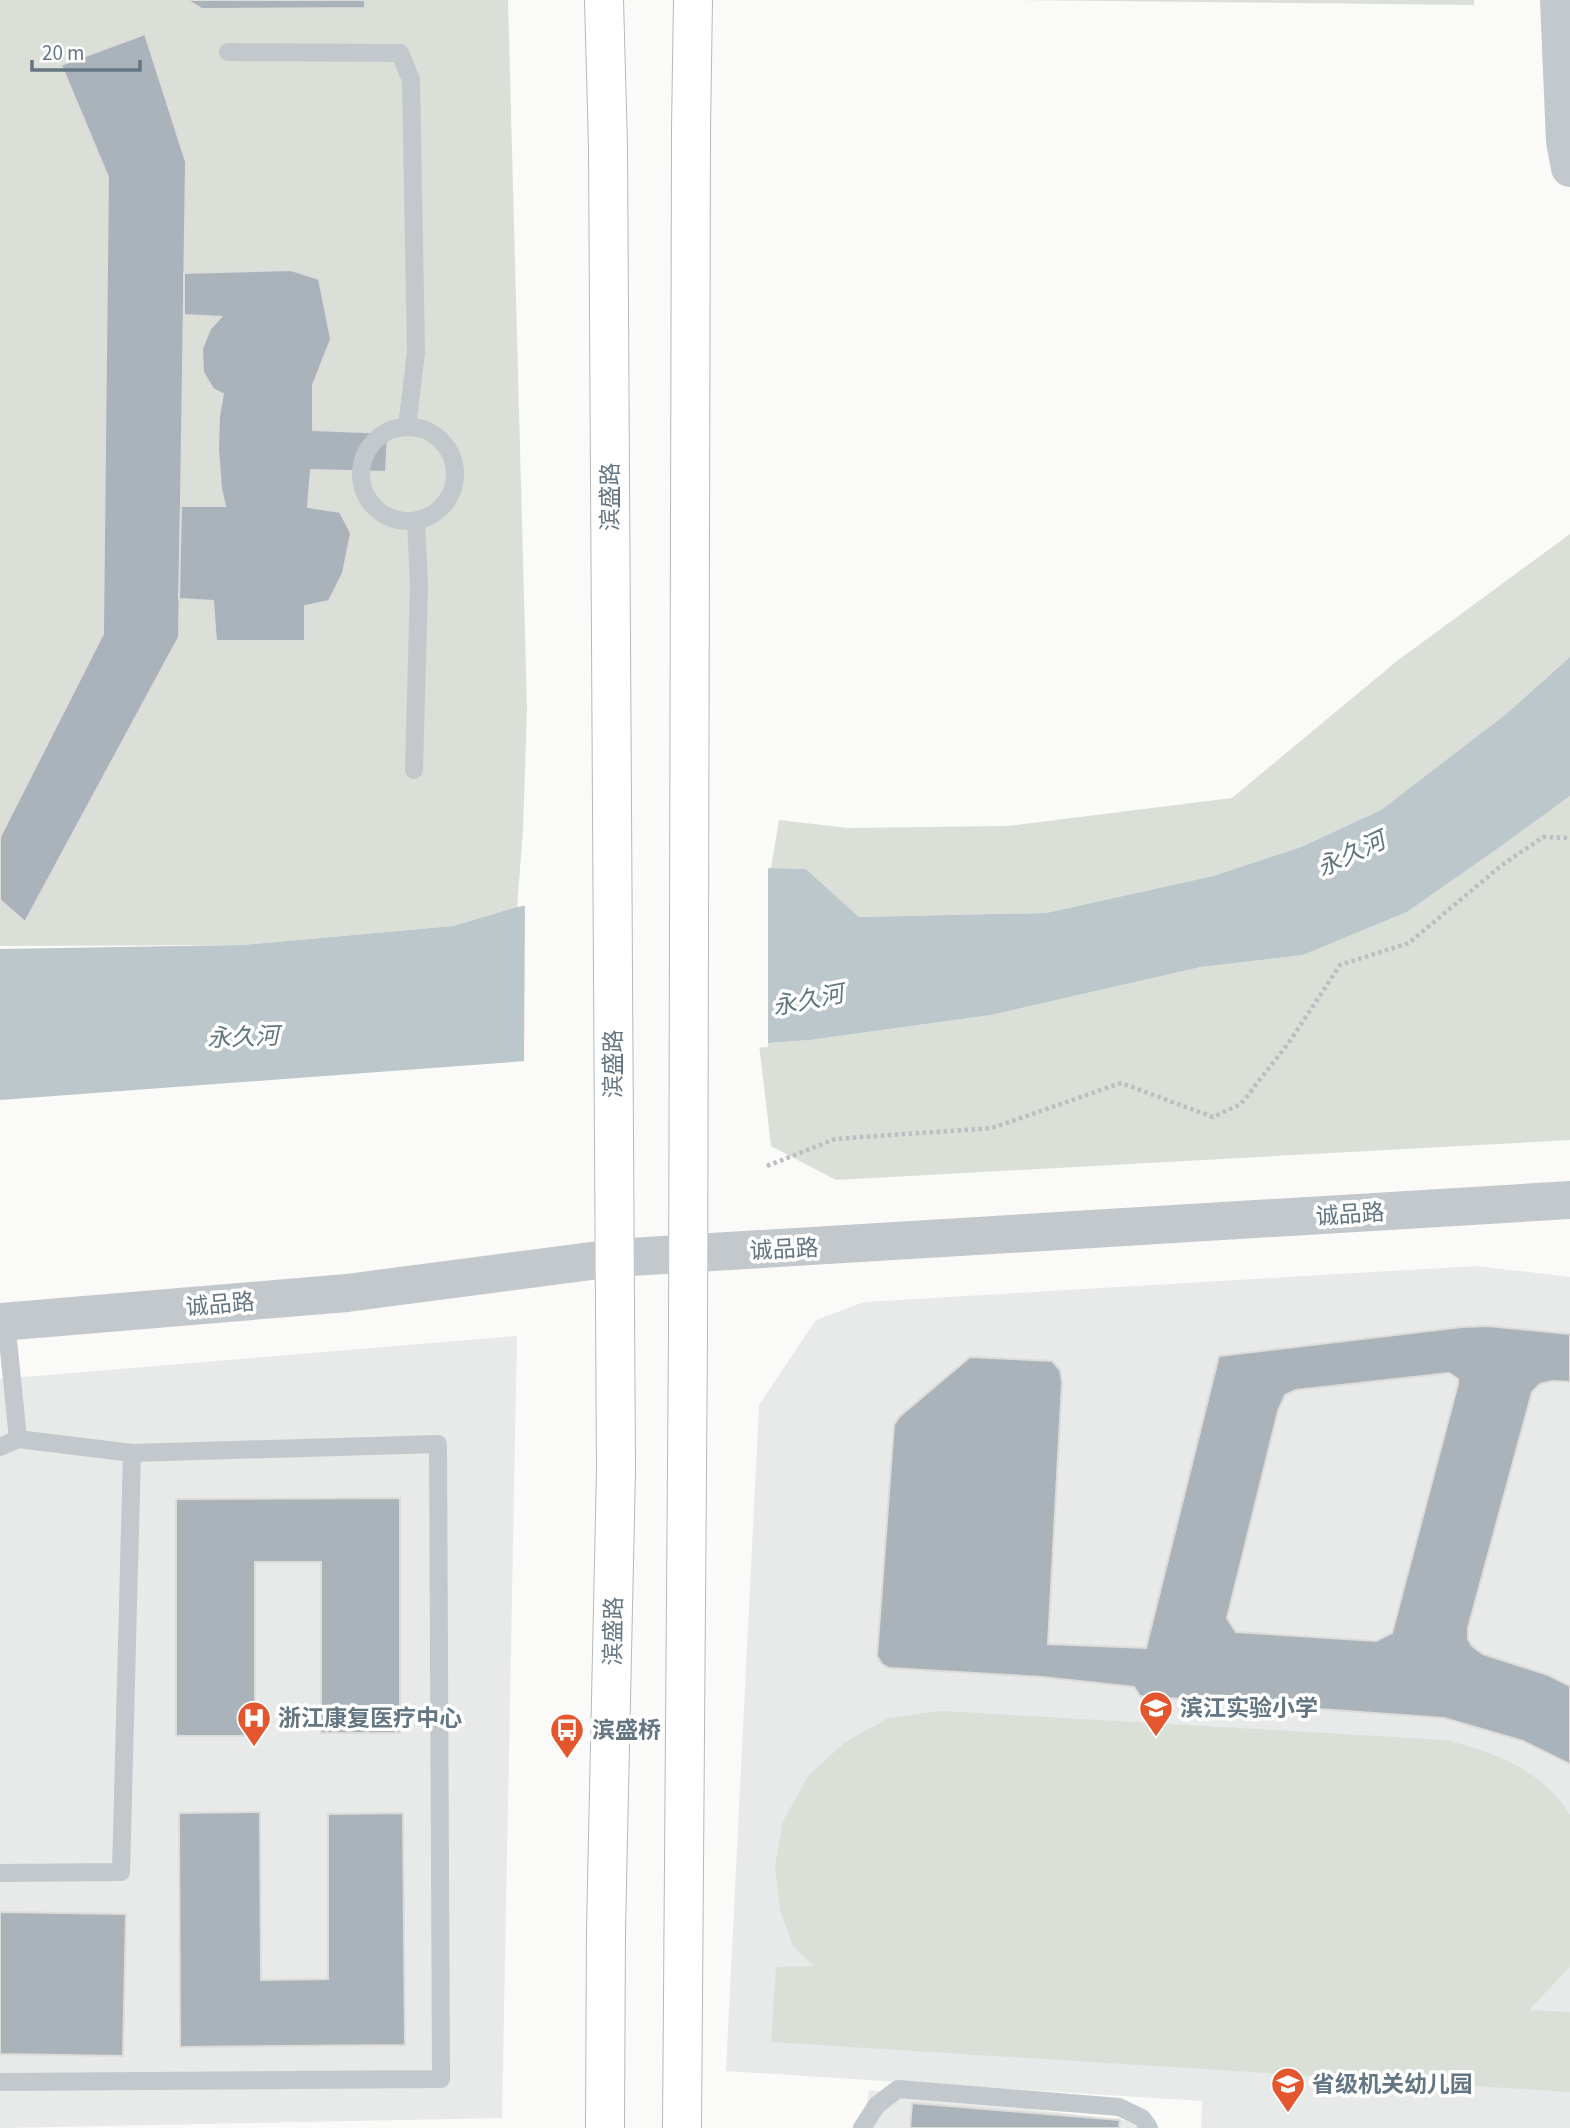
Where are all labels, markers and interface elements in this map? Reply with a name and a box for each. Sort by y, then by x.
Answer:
scale bar [32,28,140,72]
text: 20 m [42,38,84,68]
street label: 滨盛路 [594,463,627,532]
water label: 永久河 [1311,822,1395,886]
water label: 永久河 [769,976,851,1025]
water label: 永久河 [206,1019,284,1056]
street label: 滨盛路 [597,1030,630,1099]
street label: 诚品路 [1314,1196,1386,1233]
street label: 诚品路 [749,1231,819,1268]
street label: 诚品路 [184,1285,256,1324]
street label: 滨盛路 [596,1596,631,1666]
school or university icon: 滨江实验小学 [1137,1689,1175,1738]
place label: 滨江实验小学 [1180,1692,1318,1725]
hospital icon: 浙江康复医疗中心 [235,1699,273,1748]
place label: 浙江康复医疗中心 [278,1702,462,1735]
bus stop icon: 滨盛桥 [548,1711,586,1760]
place label: 滨盛桥 [592,1714,661,1747]
school or university icon: 省级机关幼儿园 [1269,2065,1307,2114]
place label: 省级机关幼儿园 [1312,2068,1473,2101]

